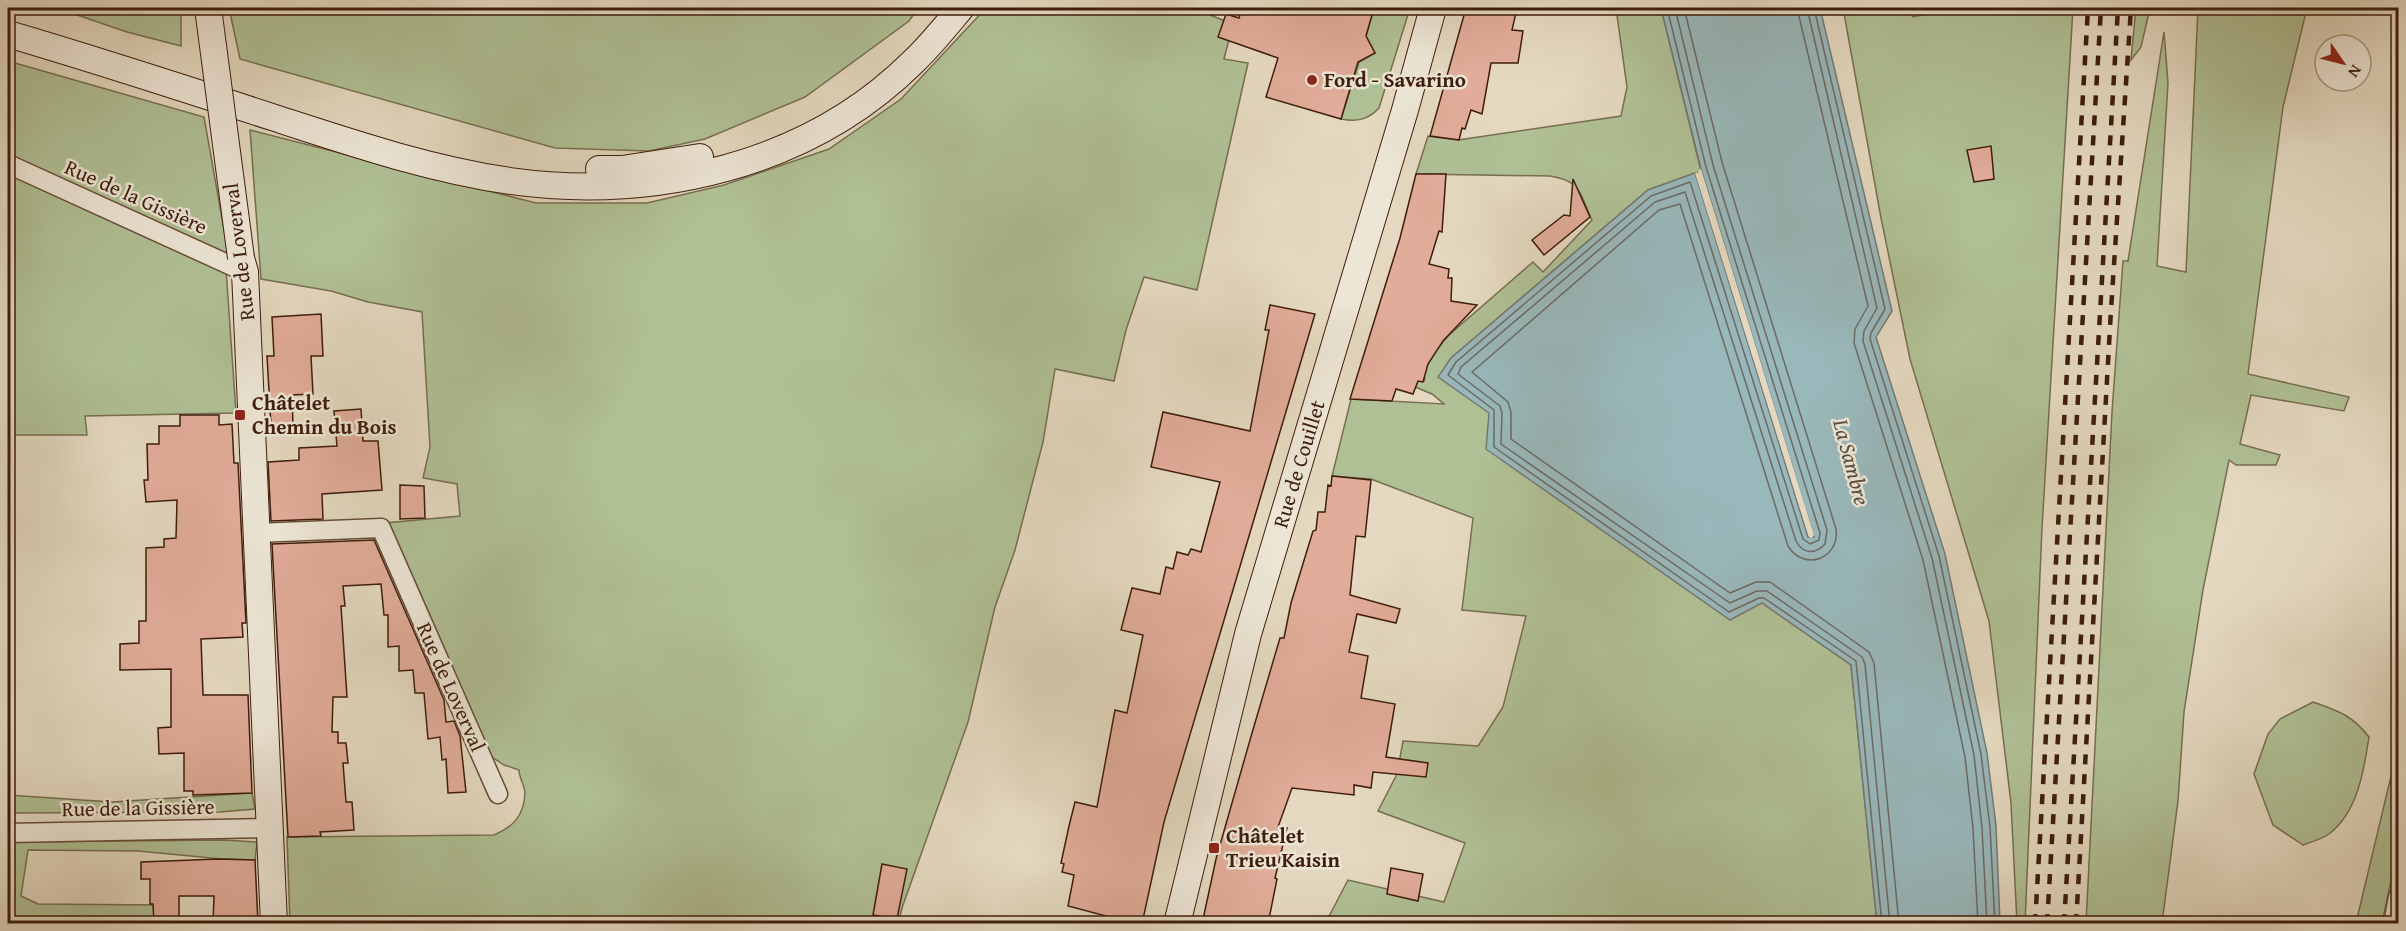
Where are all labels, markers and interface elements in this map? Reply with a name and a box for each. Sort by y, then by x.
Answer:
north arrow [2313,33,2373,93]
text: N [2342,60,2368,83]
place label: Ford - Savarino [1324,64,1466,95]
marker: Ford - Savarino [1305,73,1319,87]
street label: Rue de la Gissière [60,151,213,242]
street label: Rue de Loverval [215,181,262,323]
place label: Châtelet Chemin du Bois [252,387,397,442]
street label: Rue de Couillet [1264,396,1333,532]
marker: Châtelet Chemin du Bois [233,408,247,422]
water label: La Sambre [1825,414,1879,509]
street label: Rue de Loverval [409,617,494,756]
street label: Rue de la Gissière [61,791,215,824]
place label: Châtelet Trieu Kaisin [1226,820,1341,875]
marker: Châtelet Trieu Kaisin [1207,841,1221,855]

